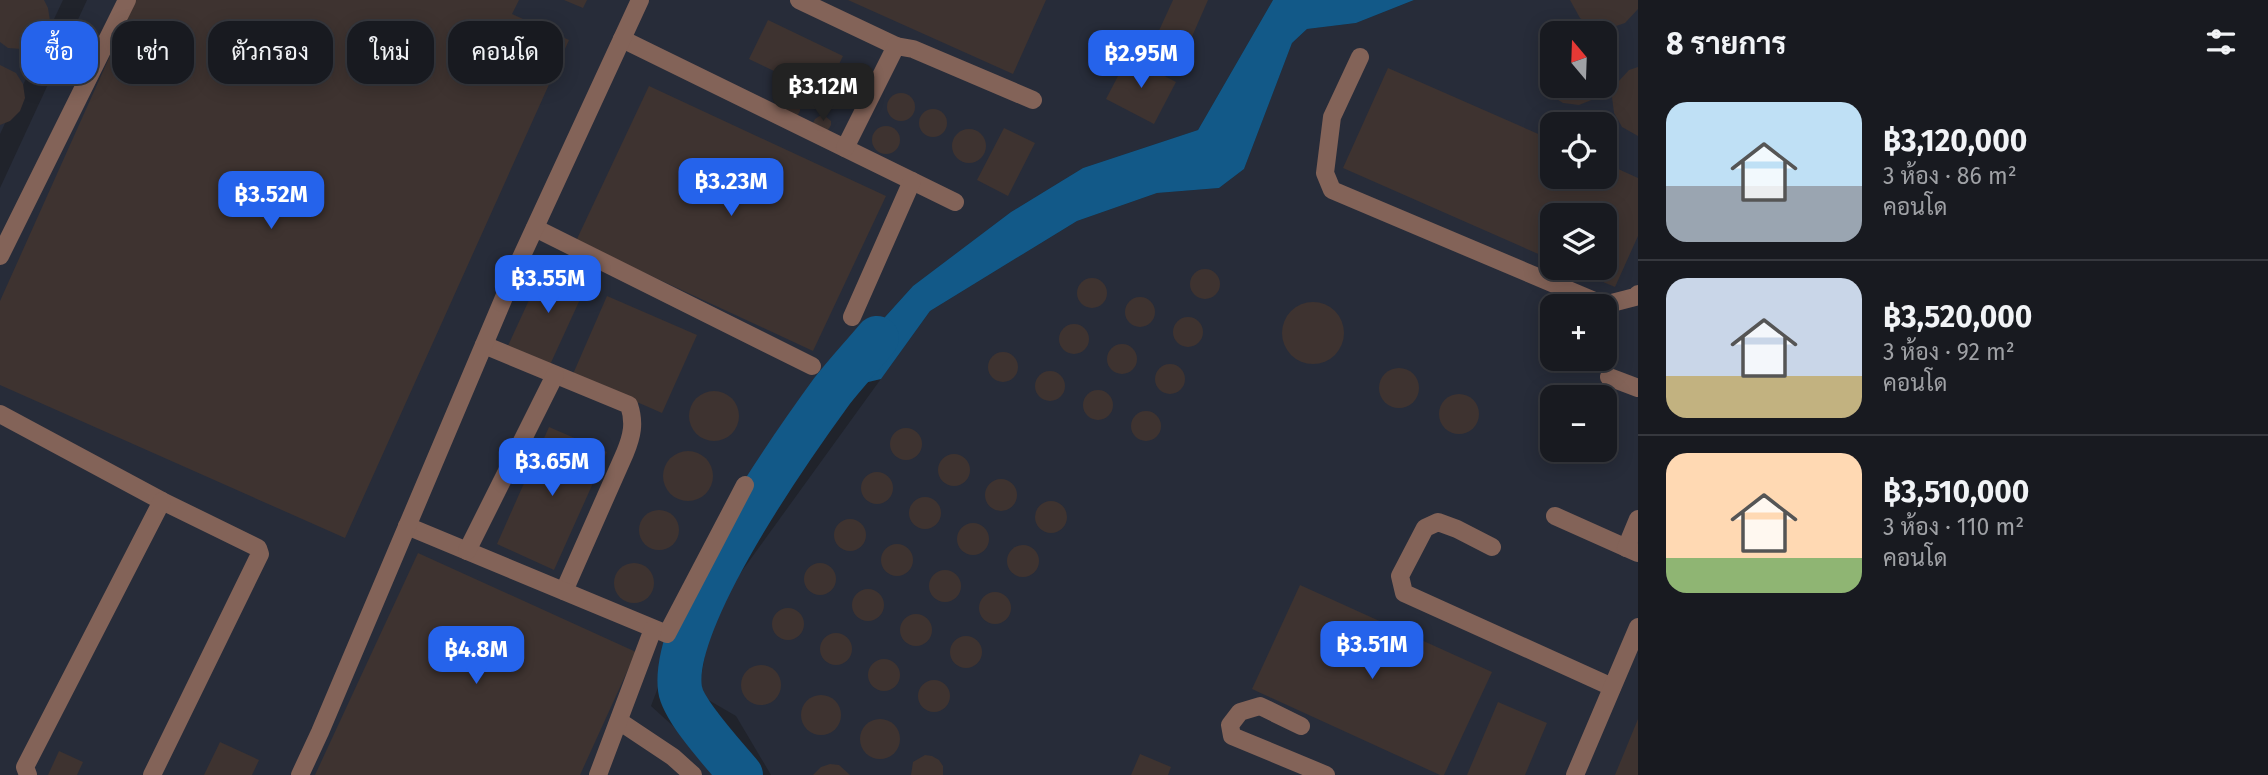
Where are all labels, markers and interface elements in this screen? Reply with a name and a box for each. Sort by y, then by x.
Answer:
chip: ซื้อ [21,21,98,84]
chip: เช่า [112,21,194,84]
chip: ตัวกรอง [208,21,333,84]
chip: ใหม่ [347,21,434,84]
chip: คอนโด [448,21,563,84]
north arrow [1540,21,1617,98]
map controls [1540,21,1617,462]
icon: filters [2202,23,2240,61]
text: 8 รายการ [1666,26,1787,62]
pin: ฿2.95M [1084,31,1198,90]
text: ฿2.95M [1104,39,1178,67]
pin: ฿3.12M [766,64,880,123]
text: ฿3.12M [788,72,858,100]
button: locate [1540,112,1617,189]
text: ฿3,120,000 [1883,123,2027,159]
icon: home [1722,130,1806,214]
pin: ฿3.23M [674,158,788,218]
text: 3 ห้อง · 86 m² [1883,162,2017,190]
text: ฿3.23M [694,167,768,195]
pin: ฿3.52M [214,172,328,231]
text: ฿3.52M [234,180,308,208]
text: คอนโด [1883,193,1947,221]
button: layers [1540,203,1617,280]
pin: ฿3.55M [491,256,605,315]
text: ฿3.55M [511,264,585,292]
button: + [1540,294,1617,371]
text: ฿3,520,000 [1883,299,2032,335]
icon: home [1722,306,1806,390]
text: 3 ห้อง · 92 m² [1883,338,2015,366]
text: คอนโด [1883,369,1947,397]
button: − [1540,385,1617,462]
pin: ฿3.65M [495,438,609,498]
text: ฿3.65M [515,447,589,475]
text: ฿3,510,000 [1883,474,2029,510]
icon: home [1722,481,1806,565]
text: 3 ห้อง · 110 m² [1883,513,2024,541]
text: คอนโด [1883,544,1947,572]
pin: ฿3.51M [1315,622,1429,681]
pin: ฿4.8M [427,626,525,686]
text: ฿3.51M [1336,630,1408,658]
text: ฿4.8M [444,635,508,663]

